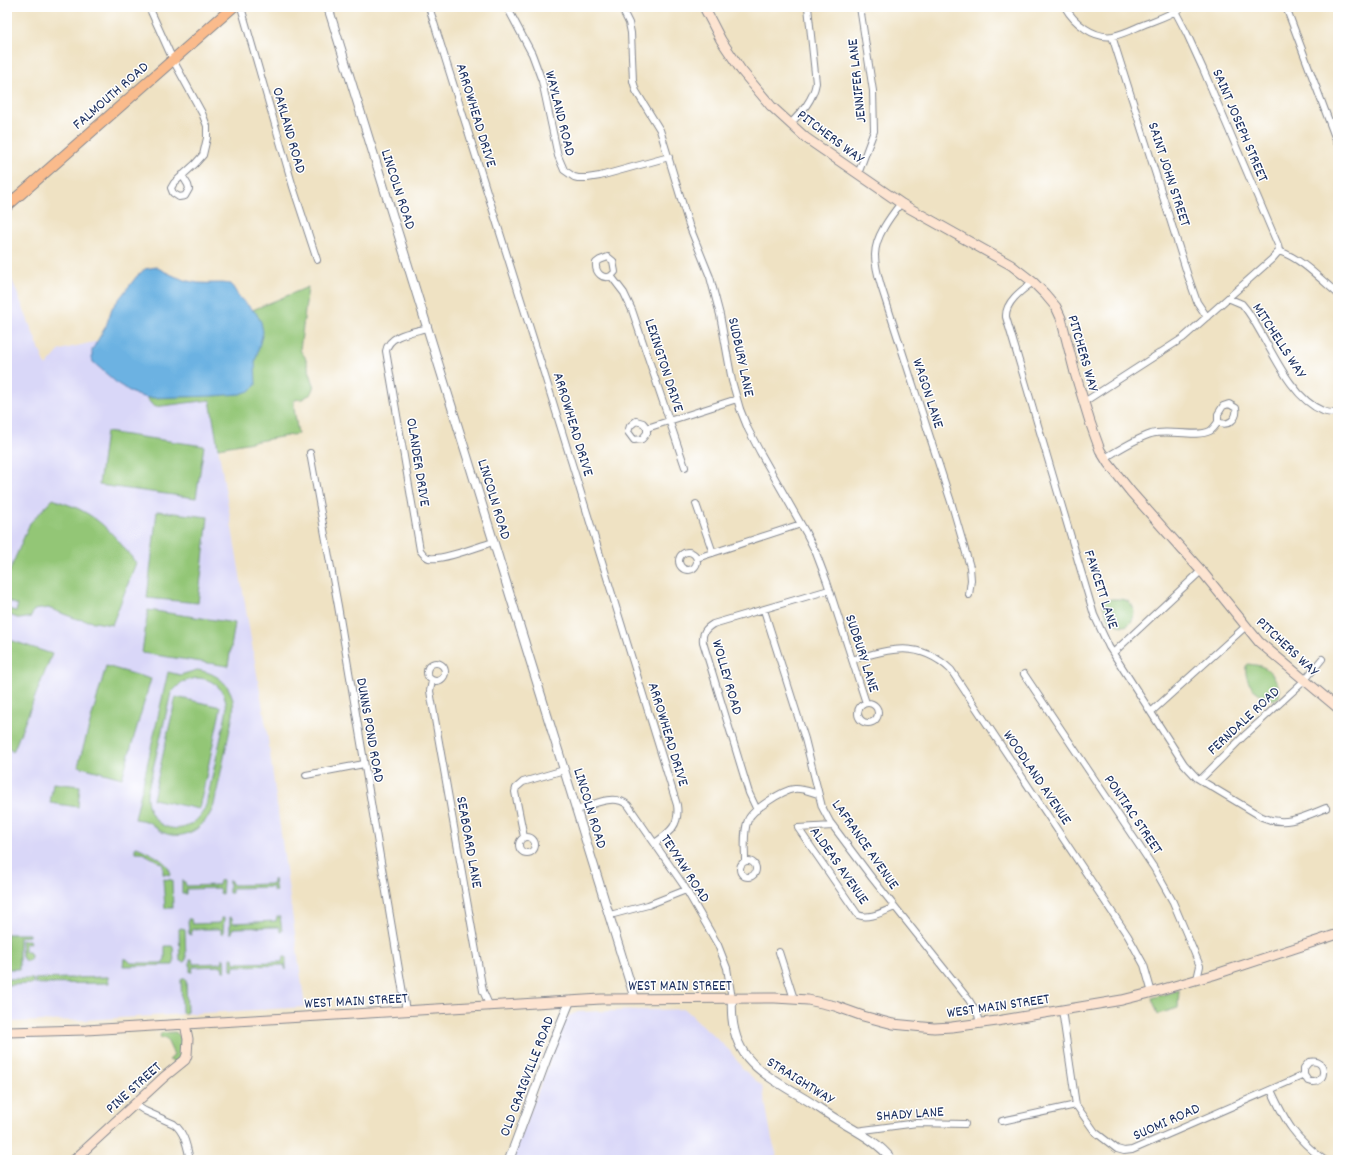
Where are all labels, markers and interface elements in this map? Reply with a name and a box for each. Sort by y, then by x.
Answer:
street label: JENNIFER LANE [843,37,873,124]
street label: FALMOUTH ROAD [68,57,154,136]
street label: ARROWHEAD DRIVE [449,61,501,170]
street label: SAINT JOSEPH STREET [1205,66,1273,186]
street label: WAYLAND ROAD [538,69,580,159]
street label: OAKLAND ROAD [265,85,311,176]
street label: PITCHERS WAY [792,105,868,170]
street label: SAINT JOHN STREET [1141,120,1195,230]
street label: LINCOLN ROAD [374,147,420,233]
street label: MITCHELLS WAY [1246,299,1311,384]
street label: PITCHERS WAY [1061,313,1104,395]
street label: LEXINGTON DRIVE [638,316,689,415]
street label: SUDBURY LANE [721,316,759,399]
street label: WAGON LANE [905,356,949,432]
street label: ARROWHEAD DRIVE [546,370,598,479]
street label: OLANDER DRIVE [399,416,435,508]
street label: LINCOLN ROAD [470,457,516,543]
street label: FAWCETT LANE [1077,547,1123,632]
street label: SUDBURY LANE [838,612,884,696]
street label: PITCHERS WAY [1250,612,1323,683]
street label: WOLLEY ROAD [705,637,747,718]
street label: DUNNS POND ROAD [349,676,389,785]
street label: ARROWHEAD DRIVE [641,680,693,789]
street label: FERNDALE ROAD [1203,682,1286,761]
street label: WOODLAND AVENUE [996,726,1076,830]
street label: LINCOLN ROAD [566,766,612,852]
street label: PONTIAC STREET [1097,771,1167,859]
street label: SEABOARD LANE [449,795,487,890]
street label: LAFRANCE AVENUE [825,796,904,895]
street label: ALDEAS AVENUE [803,823,874,910]
street label: TEVYAW ROAD [654,831,715,908]
street label: WEST MAIN STREET [628,976,732,998]
street label: WEST MAIN STREET [304,988,408,1016]
street label: WEST MAIN STREET [946,989,1051,1025]
street label: OLD CRAIGVILLE ROAD [495,1013,561,1140]
street label: STRAIGHTWAY [762,1052,839,1112]
street label: PINE STREET [101,1057,167,1120]
street label: SUOMI ROAD [1130,1098,1204,1147]
street label: SHADY LANE [876,1102,945,1128]

